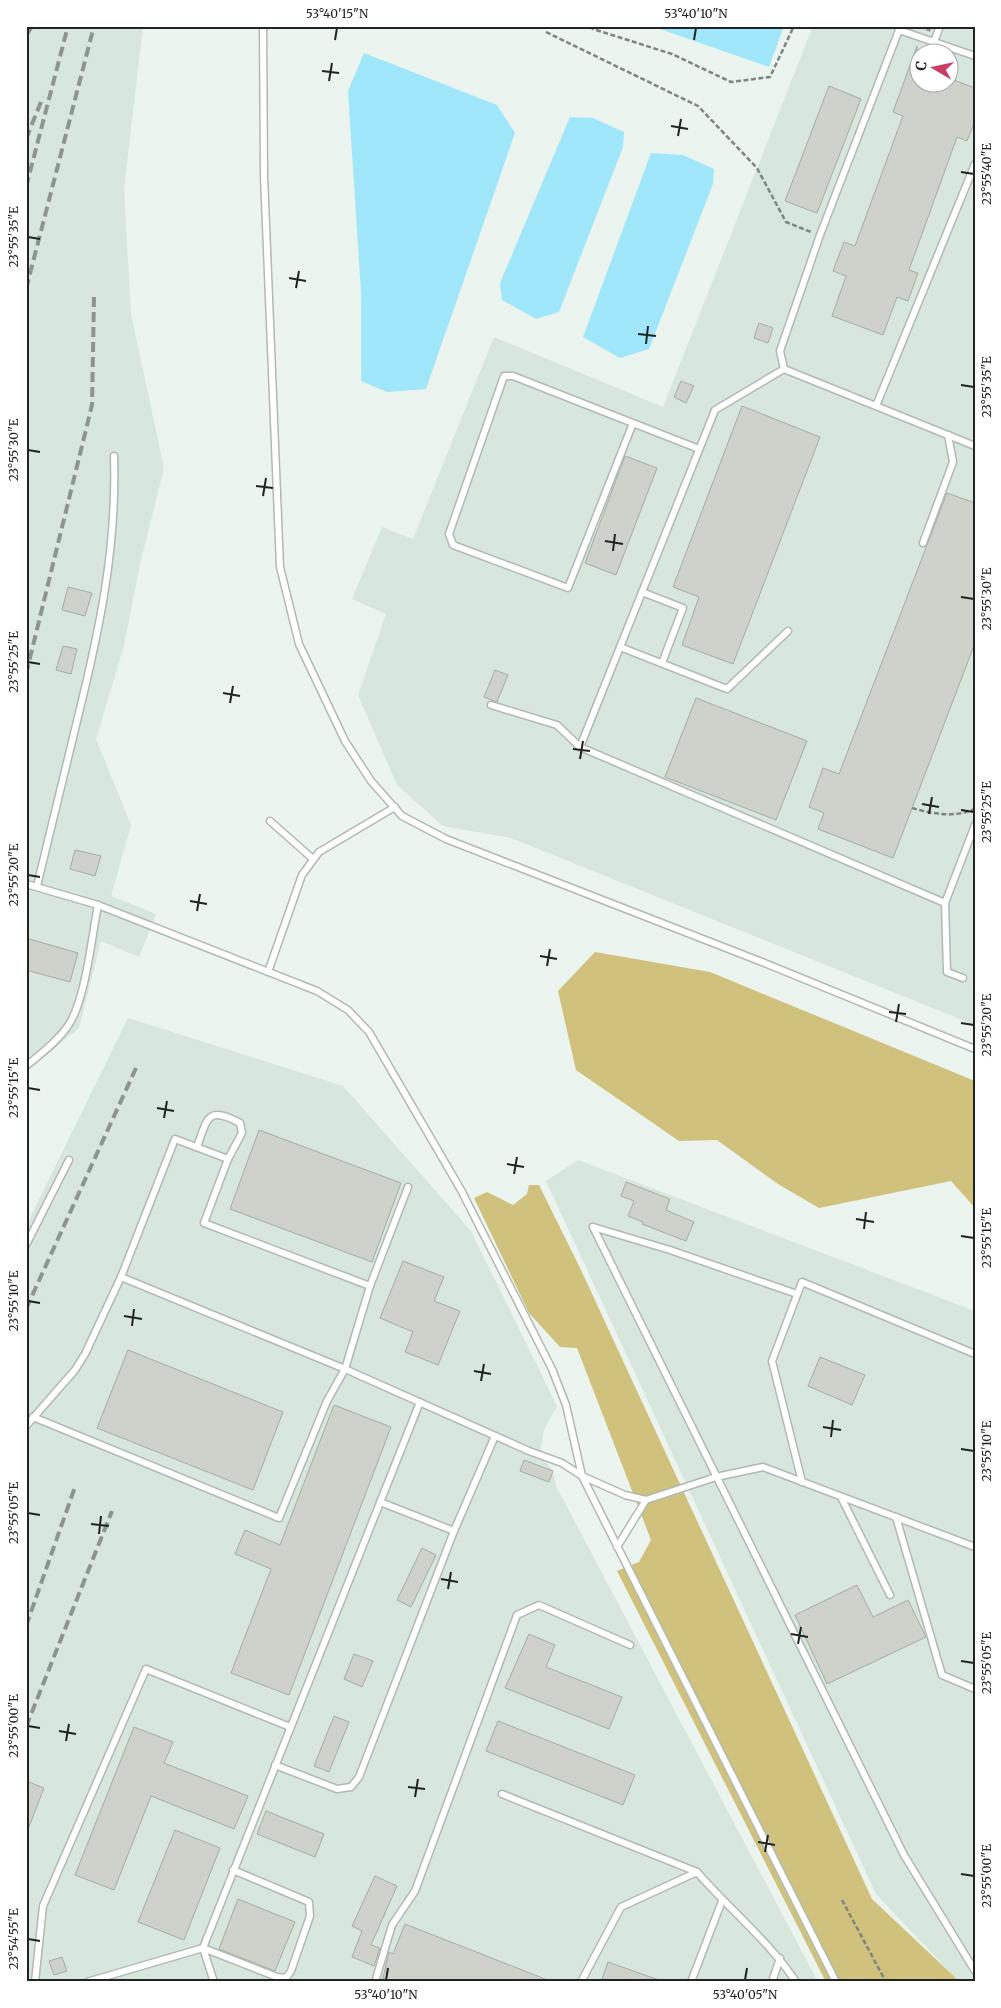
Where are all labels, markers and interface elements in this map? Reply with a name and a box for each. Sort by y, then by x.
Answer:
text: 53°40'15"N [306,6,369,21]
text: 53°40'10"N [664,6,728,21]
north arrow [908,42,958,92]
text: С [912,60,931,72]
text: 23°55'40"E [979,143,994,205]
text: 23°55'35"E [6,206,21,268]
text: 23°55'35"E [979,356,994,418]
text: 23°55'30"E [6,418,21,481]
text: 23°55'30"E [979,567,994,630]
text: 23°55'25"E [6,631,21,693]
text: 23°55'25"E [979,781,994,843]
text: 23°55'20"E [6,843,21,906]
text: 23°55'20"E [979,993,994,1056]
text: 23°55'15"E [6,1058,21,1118]
text: 23°55'15"E [979,1208,994,1268]
text: 23°55'10"E [6,1270,21,1331]
text: 23°55'10"E [979,1420,994,1481]
text: 23°55'05"E [6,1482,21,1544]
text: 23°55'05"E [979,1632,994,1694]
text: 23°55'00"E [6,1694,21,1758]
text: 23°55'00"E [979,1844,994,1908]
text: 23°54'55"E [6,1908,21,1970]
text: 53°40'10"N [354,1987,418,2002]
text: 53°40'05"N [713,1987,778,2002]

